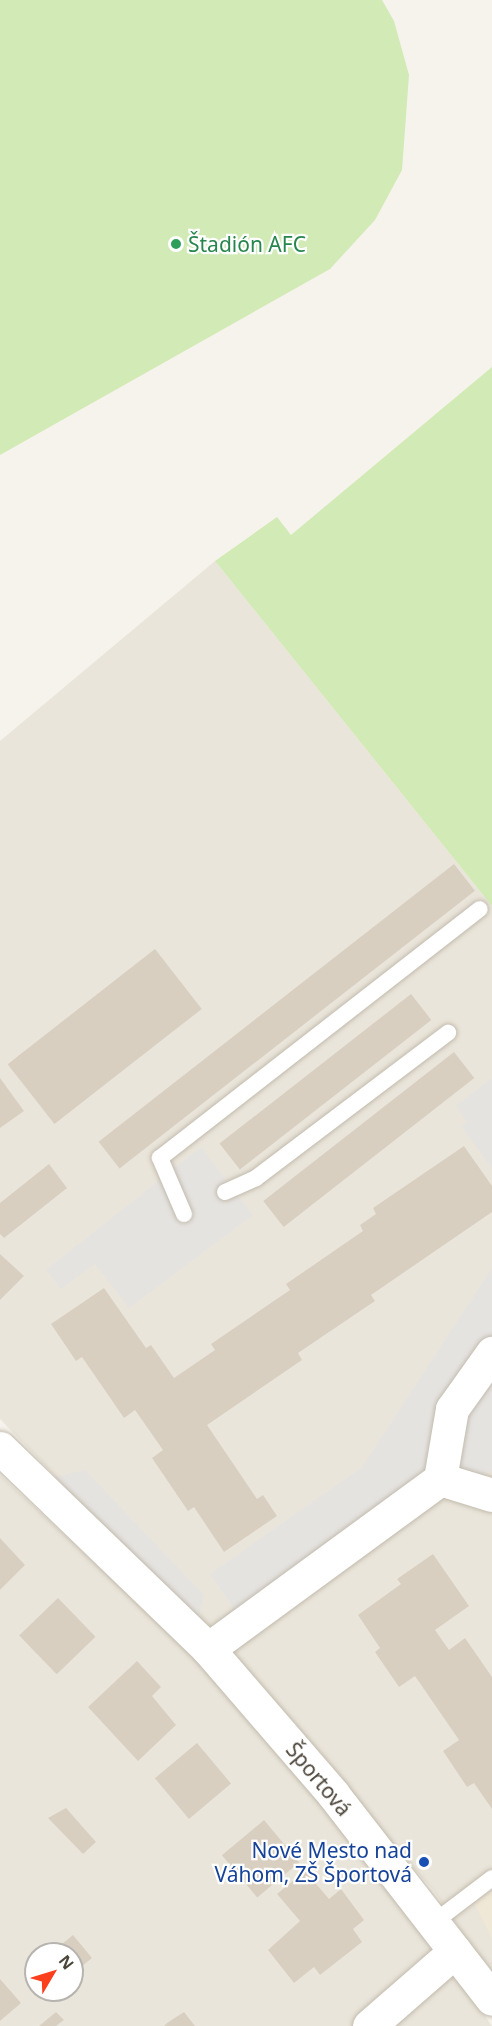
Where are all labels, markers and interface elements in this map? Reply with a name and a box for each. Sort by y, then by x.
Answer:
place label: Štadión AFC [188,231,306,257]
marker: Štadión AFC [169,237,183,251]
street label: Športová [281,1737,357,1821]
place label: Nové Mesto nad Váhom, ZŠ Športová [214,1837,412,1887]
marker: Nové Mesto nad Váhom, ZŠ Športová [417,1855,431,1869]
north arrow [24,1942,84,2002]
text: N [54,1950,79,1974]

